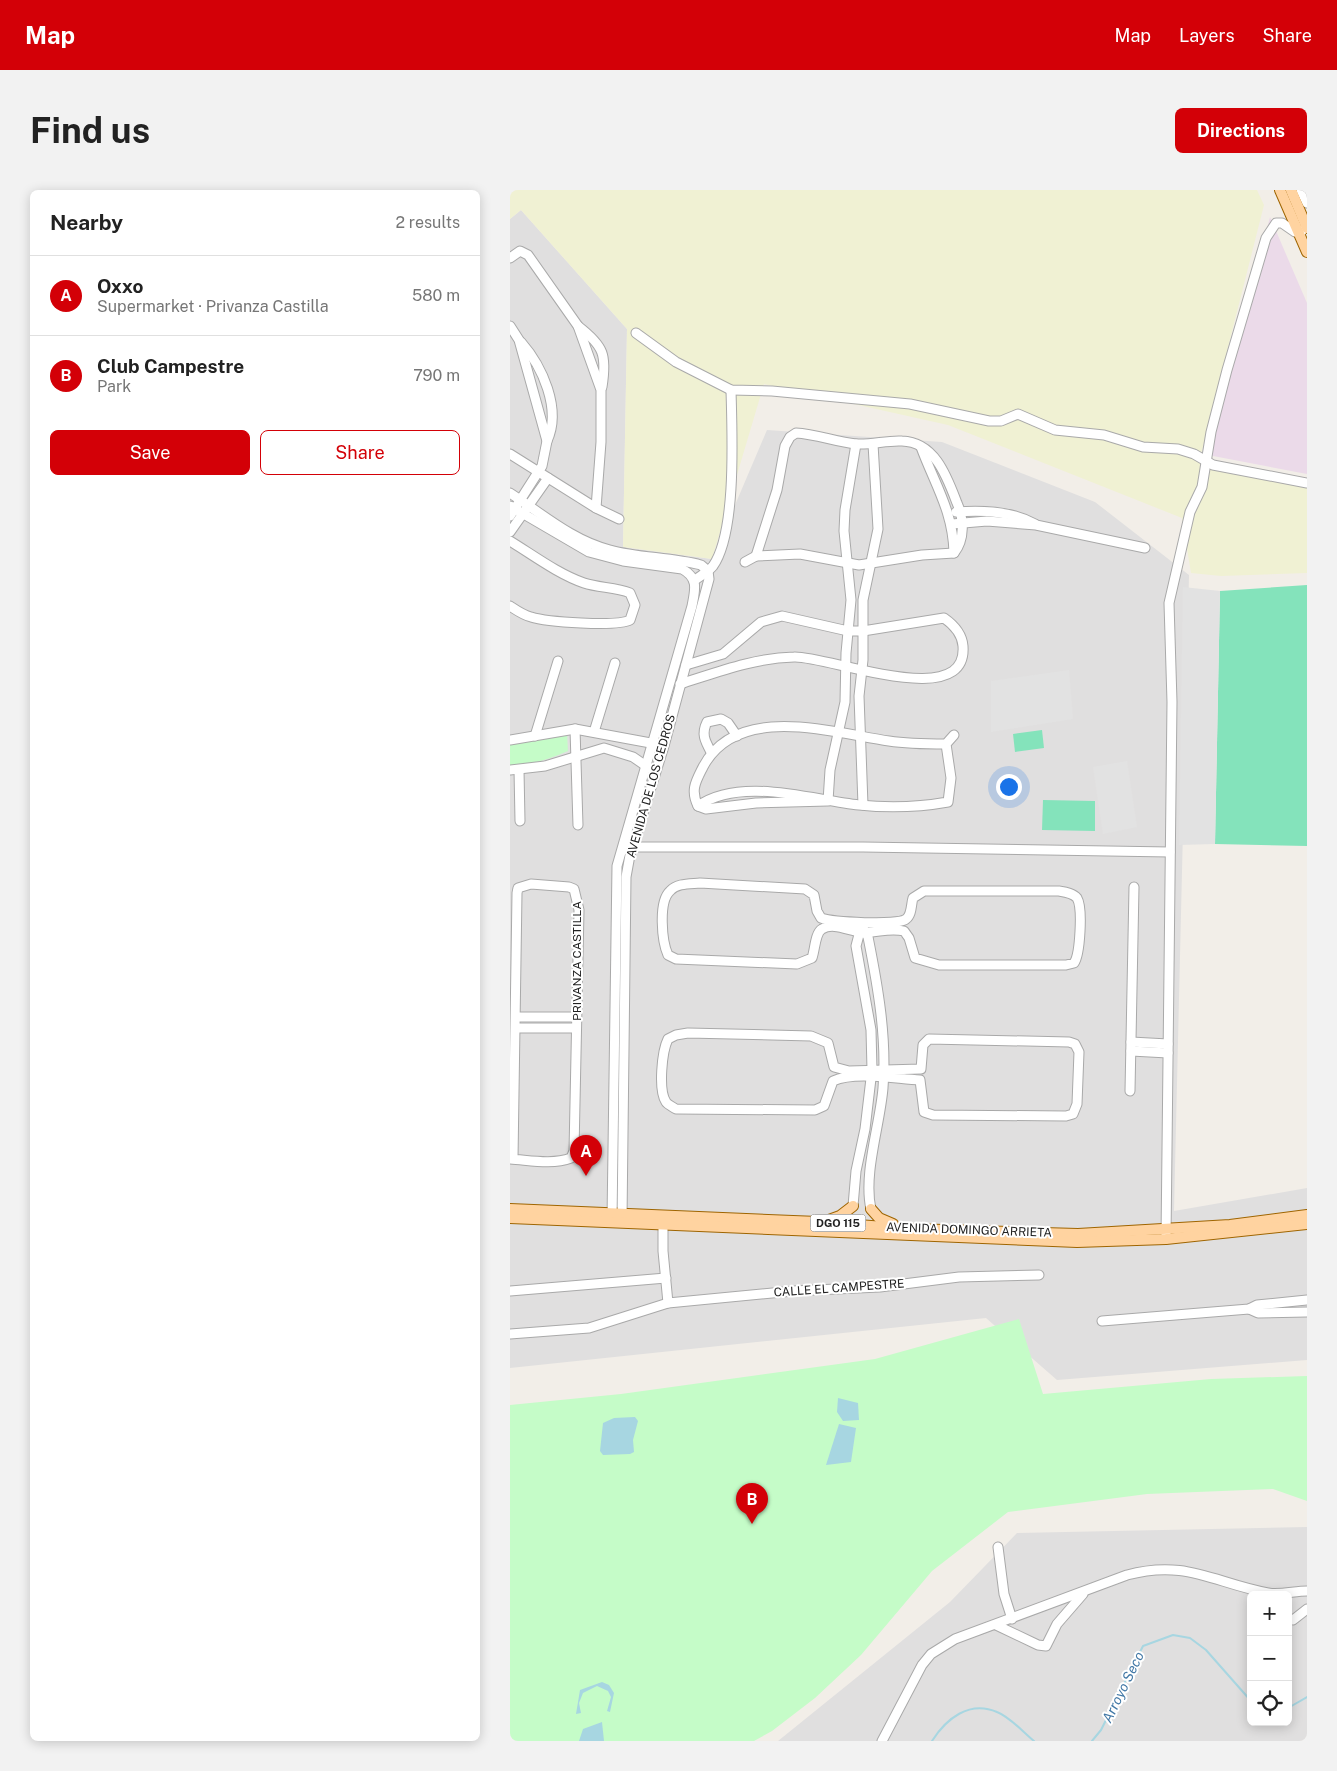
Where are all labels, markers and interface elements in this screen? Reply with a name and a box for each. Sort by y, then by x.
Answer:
text: Map [25,21,75,49]
text: Map [1115,25,1151,46]
text: Layers [1179,25,1235,46]
text: Share [1263,25,1312,46]
button: Directions [1175,108,1307,153]
text: Find us [30,110,150,151]
text: Nearby [50,210,123,235]
text: 2 results [395,213,460,232]
text: Oxxo [97,275,143,297]
text: A [60,286,72,305]
text: 580 m [412,286,460,305]
text: Supermarket · Privanza Castilla [97,297,329,316]
text: Club Campestre [97,355,244,377]
text: B [61,366,71,385]
text: 790 m [413,366,460,385]
text: Park [97,377,131,396]
button: Save [50,430,250,475]
button: Share [260,430,460,475]
street label: AVENIDA DE LOS CEDROS [624,713,678,859]
your location [996,774,1022,800]
street label: PRIVANZA CASTILLA [570,901,584,1021]
pin: A [570,1135,602,1176]
road number: DGO 115 [810,1214,866,1232]
street label: AVENIDA DOMINGO ARRIETA [886,1220,1053,1240]
street label: CALLE EL CAMPESTRE [773,1276,905,1300]
pin: B [736,1483,768,1524]
map controls [1247,1591,1292,1726]
button: + [1247,1591,1292,1636]
button: − [1247,1636,1292,1681]
water label: Arroyo Seco [1099,1649,1147,1725]
button: locate [1247,1681,1292,1726]

